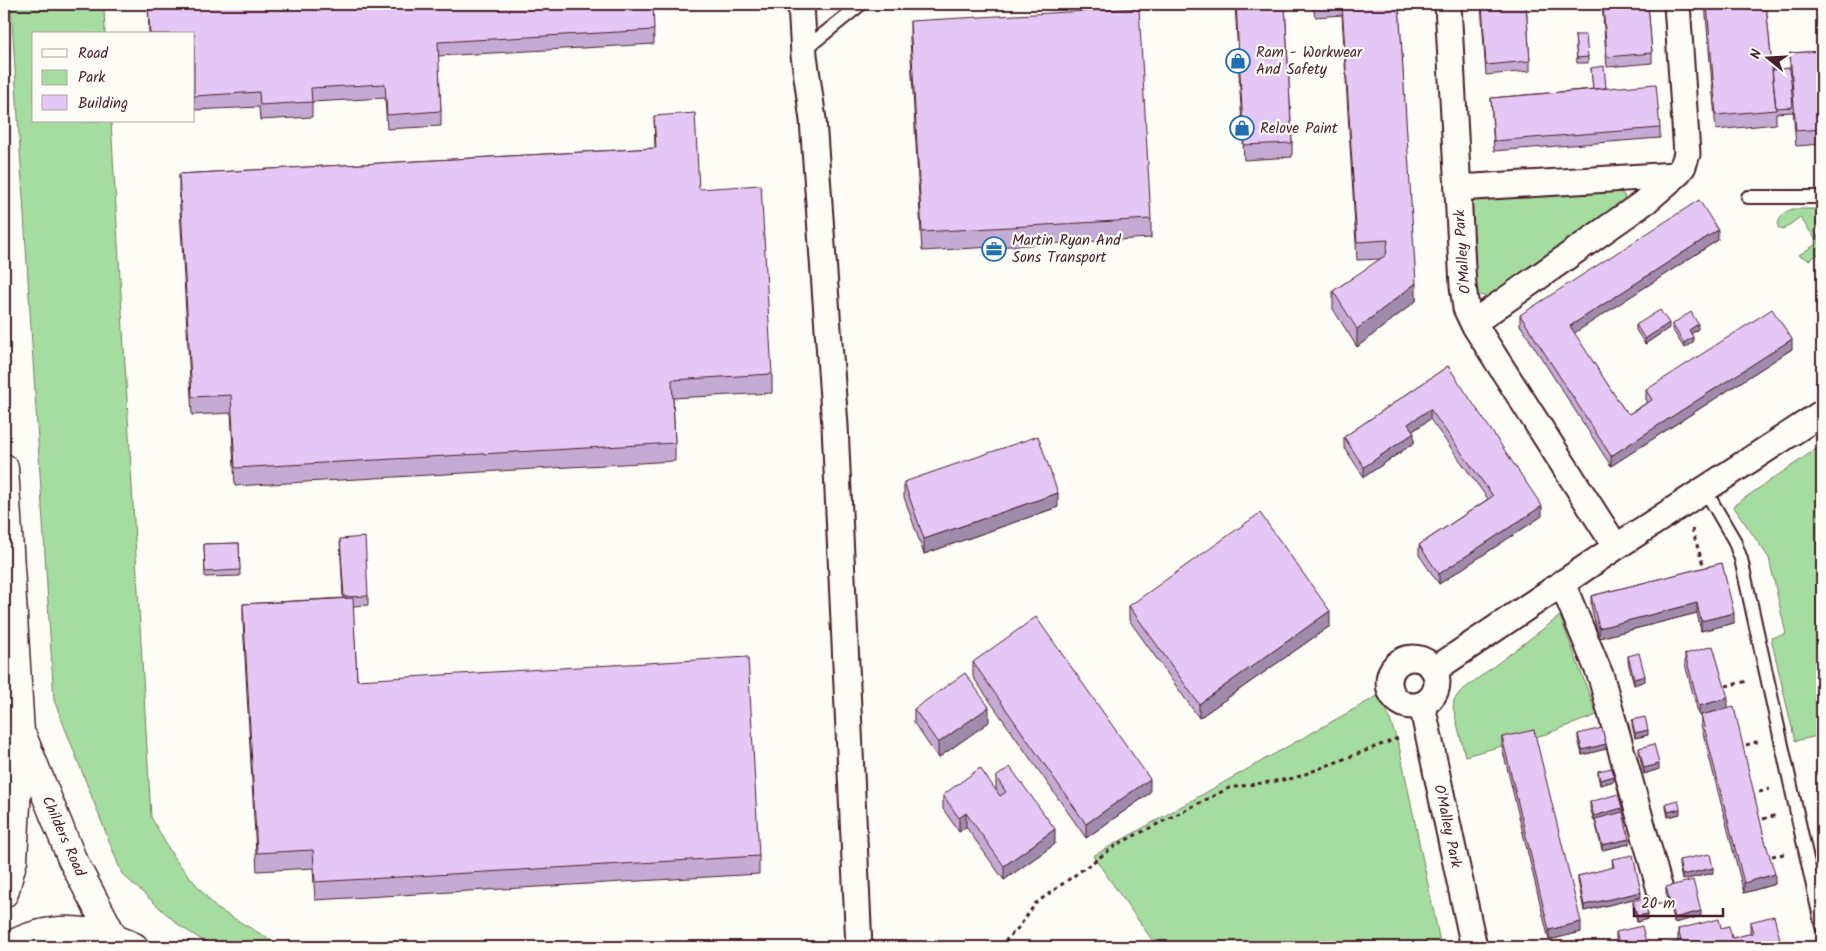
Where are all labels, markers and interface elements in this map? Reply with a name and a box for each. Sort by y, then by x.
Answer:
legend [32,32,195,122]
north arrow [1744,32,1794,82]
place label: Ram - Workwear And Safety [1256,41,1363,82]
text: Road [78,42,109,66]
text: N [1745,47,1768,62]
shop icon: Ram - Workwear And Safety [1225,48,1251,74]
text: Park [78,66,106,90]
text: Building [78,92,128,116]
shop icon: Relove Paint [1229,115,1255,141]
place label: Relove Paint [1260,117,1338,141]
street label: O'Malley Park [1448,208,1478,295]
place label: Martin Ryan And Sons Transport [1012,229,1121,270]
office icon: Martin Ryan And Sons Transport [981,236,1007,262]
street label: O'Malley Park [1426,782,1468,871]
street label: Childers Road [35,792,92,881]
scale bar [1634,886,1722,918]
text: 20 m [1641,892,1675,916]

